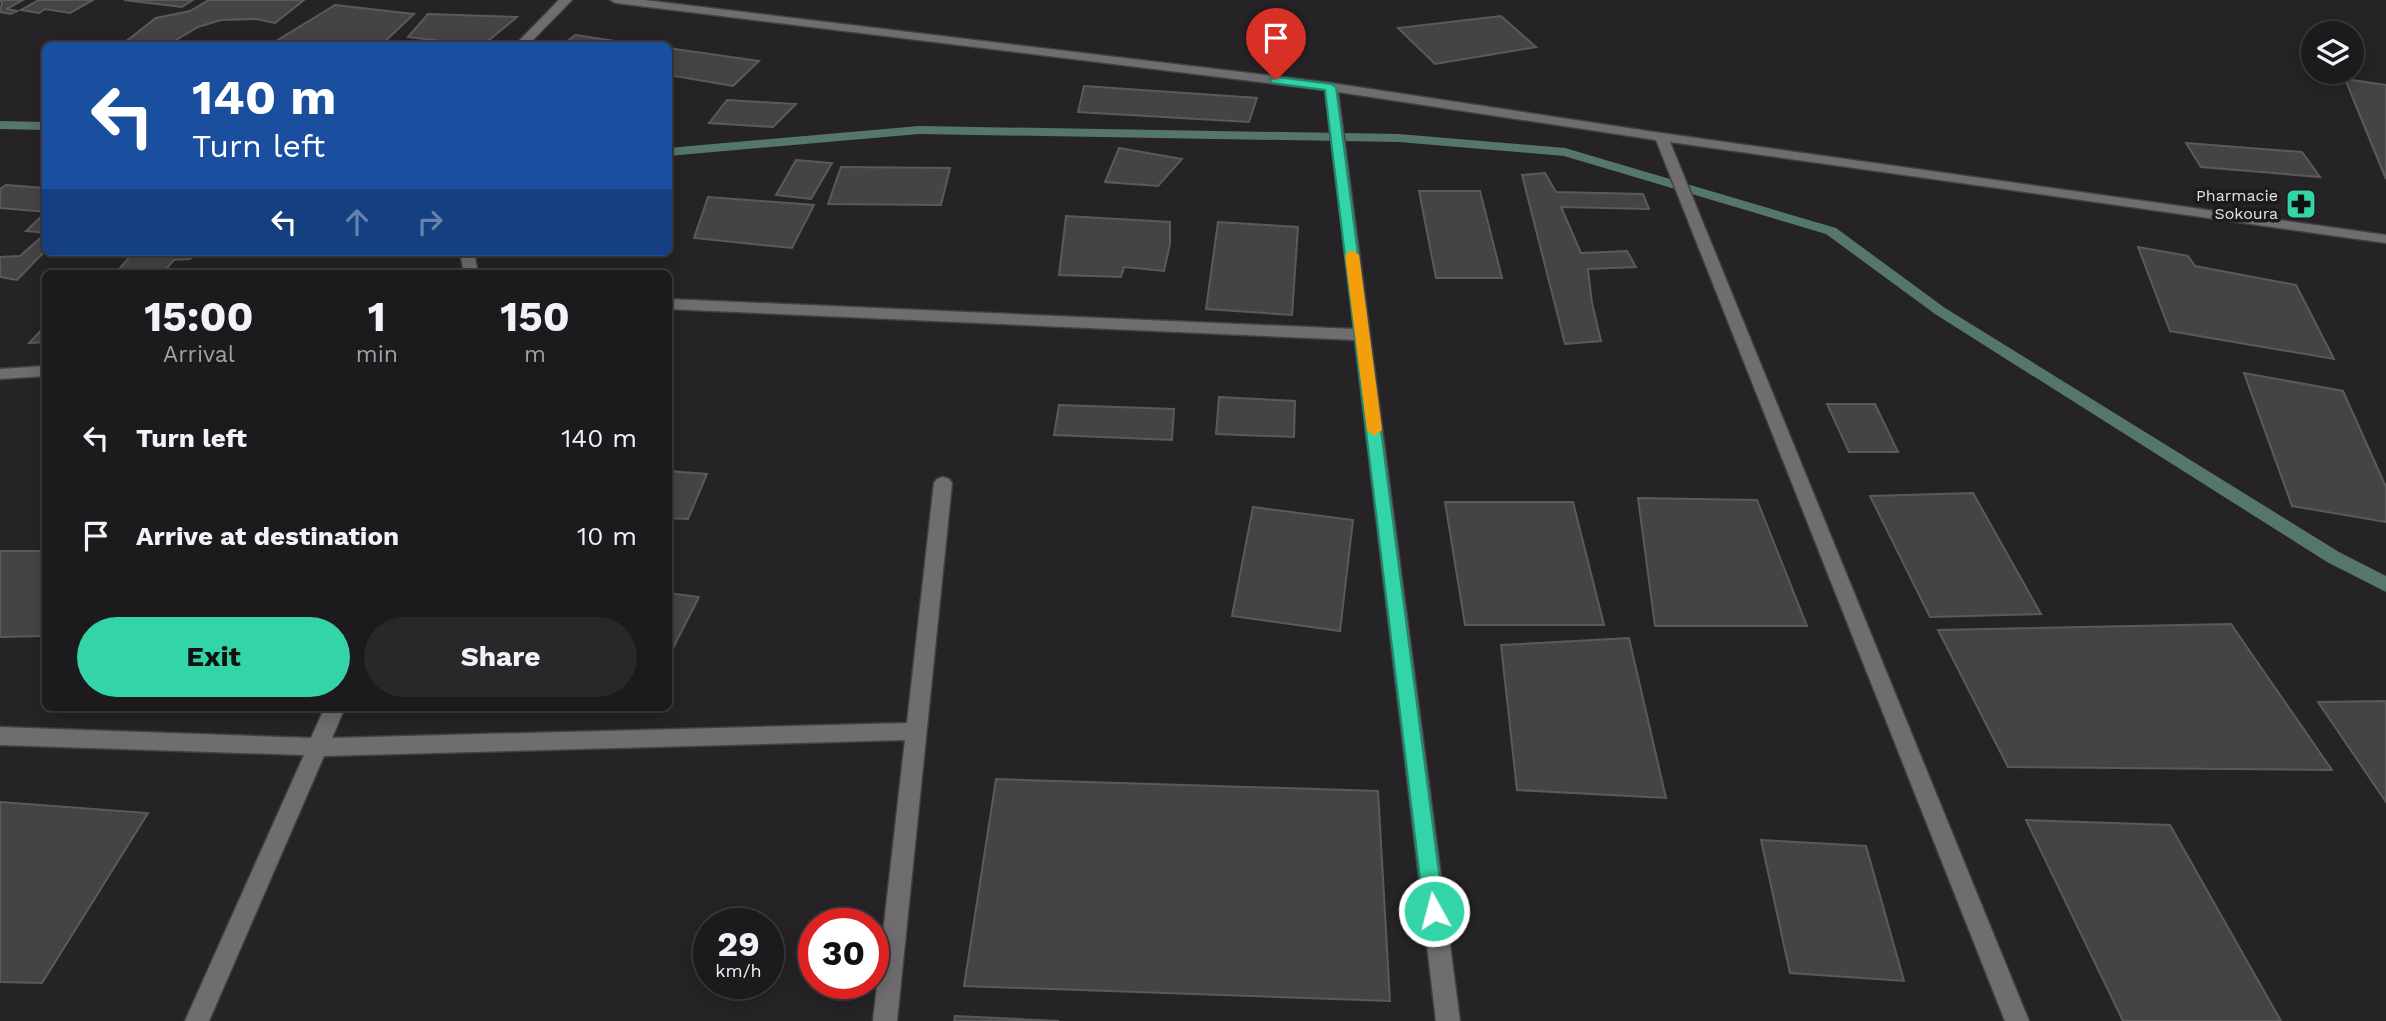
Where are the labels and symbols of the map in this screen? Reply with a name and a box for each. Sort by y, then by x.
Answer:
pin [1246,8,1306,80]
place label: Pharmacie Sokoura [2196,186,2278,223]
pharmacy icon: Pharmacie Sokoura [2284,187,2318,221]
position arrow [1397,874,1471,948]
speed limit sign: 30 [798,908,889,999]

